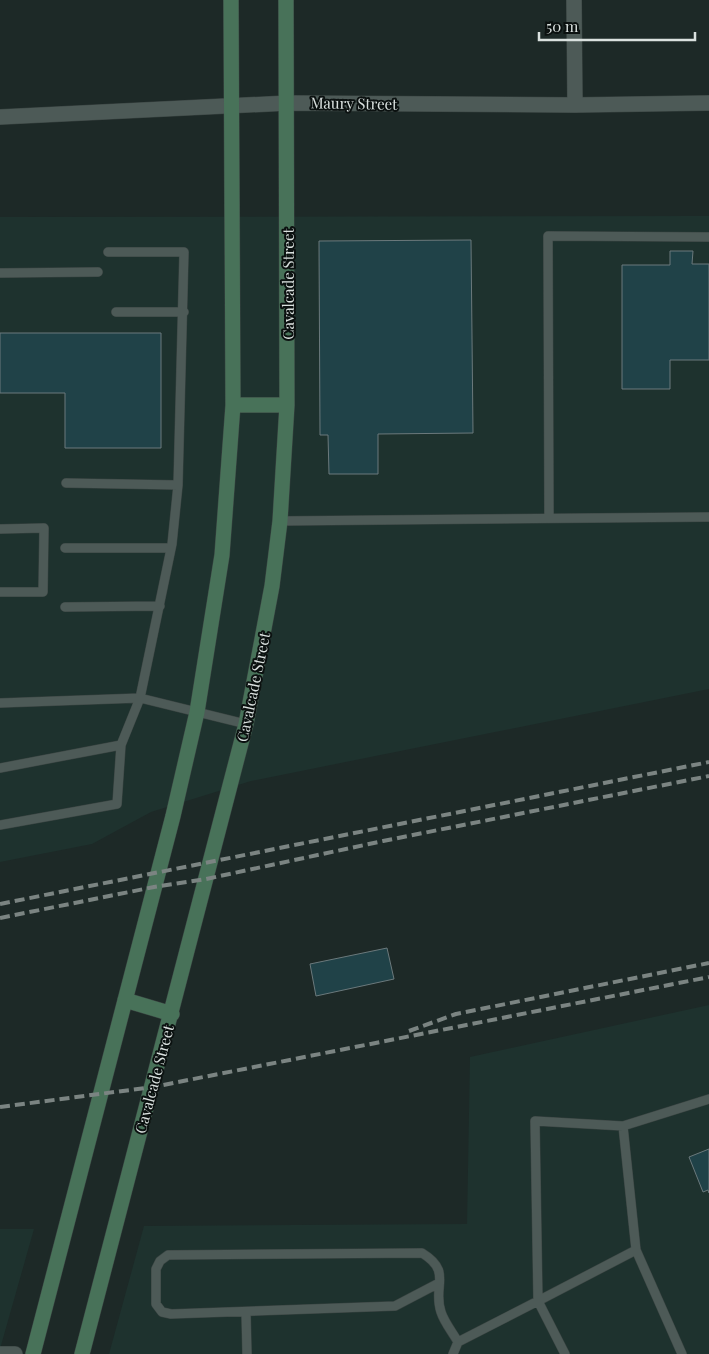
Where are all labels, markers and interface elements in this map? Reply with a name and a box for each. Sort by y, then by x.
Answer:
scale bar [539,10,695,42]
text: 50 m [546,16,579,36]
street label: Maury Street [310,92,398,114]
street label: Cavalcade Street [278,227,298,340]
street label: Cavalcade Street [232,630,275,744]
street label: Cavalcade Street [130,1022,178,1136]

